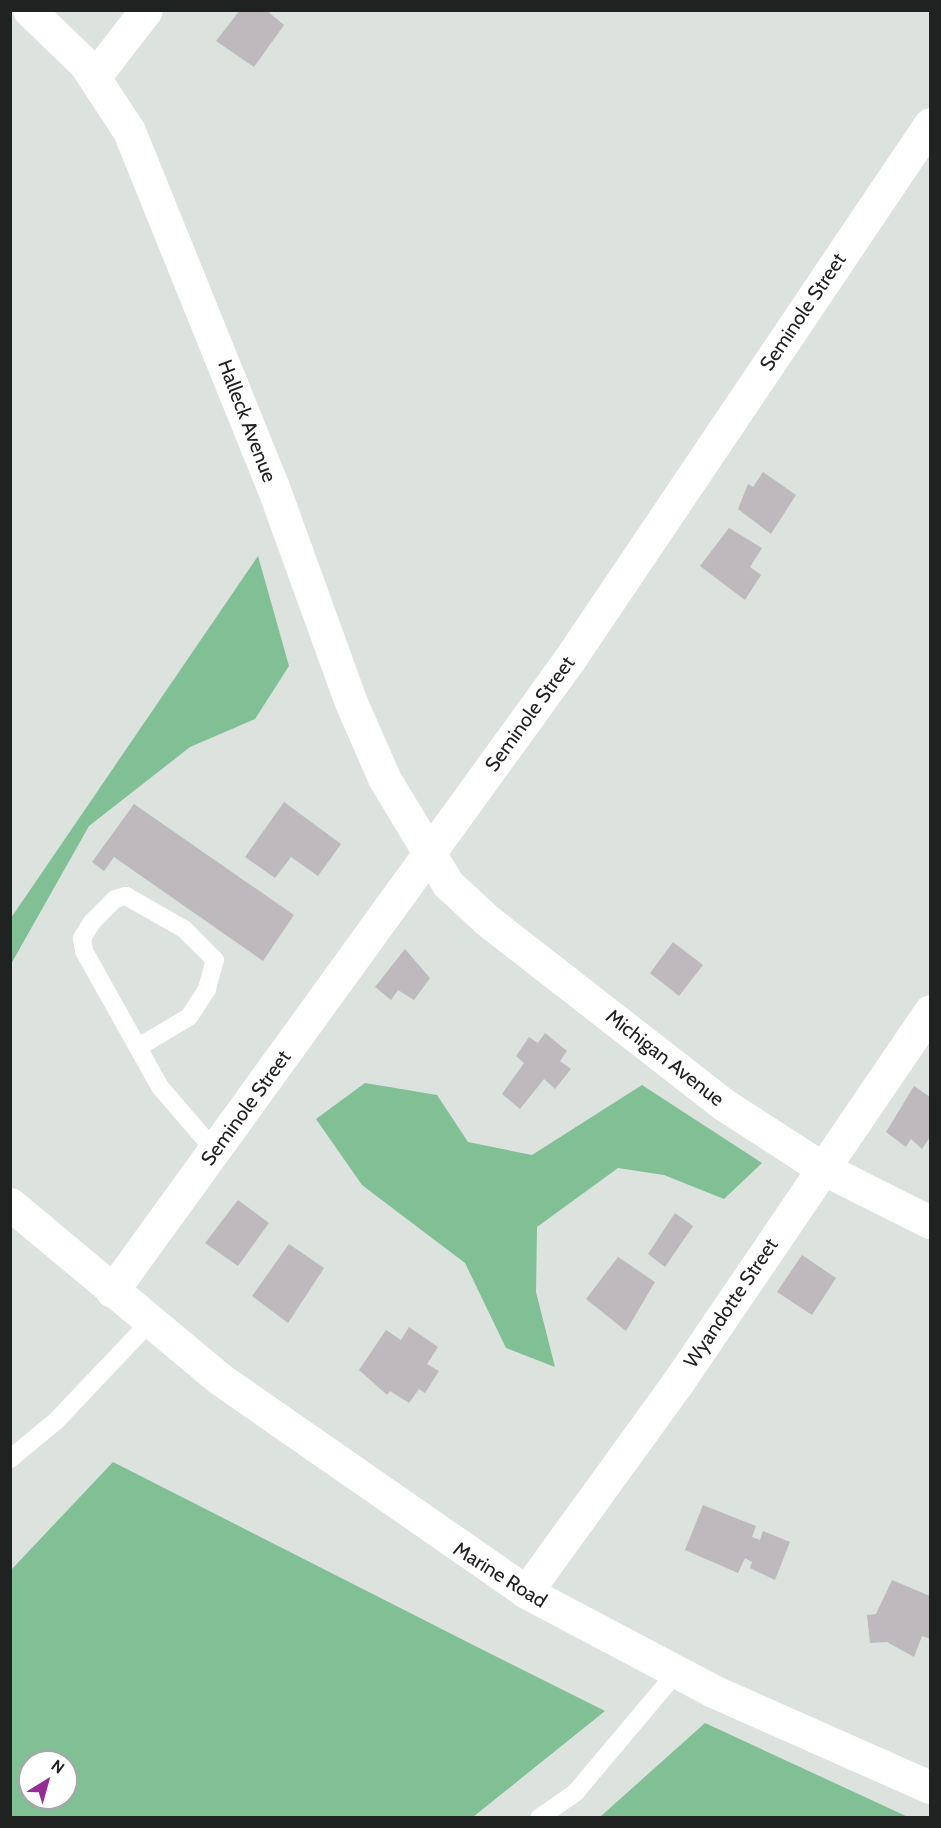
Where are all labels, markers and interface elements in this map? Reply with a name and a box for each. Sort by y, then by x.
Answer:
street label: Seminole Street [755,249,851,375]
street label: Halleck Avenue [213,356,281,486]
street label: Seminole Street [480,652,580,776]
street label: Michigan Avenue [601,1004,729,1112]
street label: Seminole Street [196,1046,296,1170]
street label: Wyandotte Street [679,1234,783,1372]
street label: Marine Road [449,1537,551,1613]
north arrow [18,1750,78,1810]
text: N [48,1756,68,1778]

